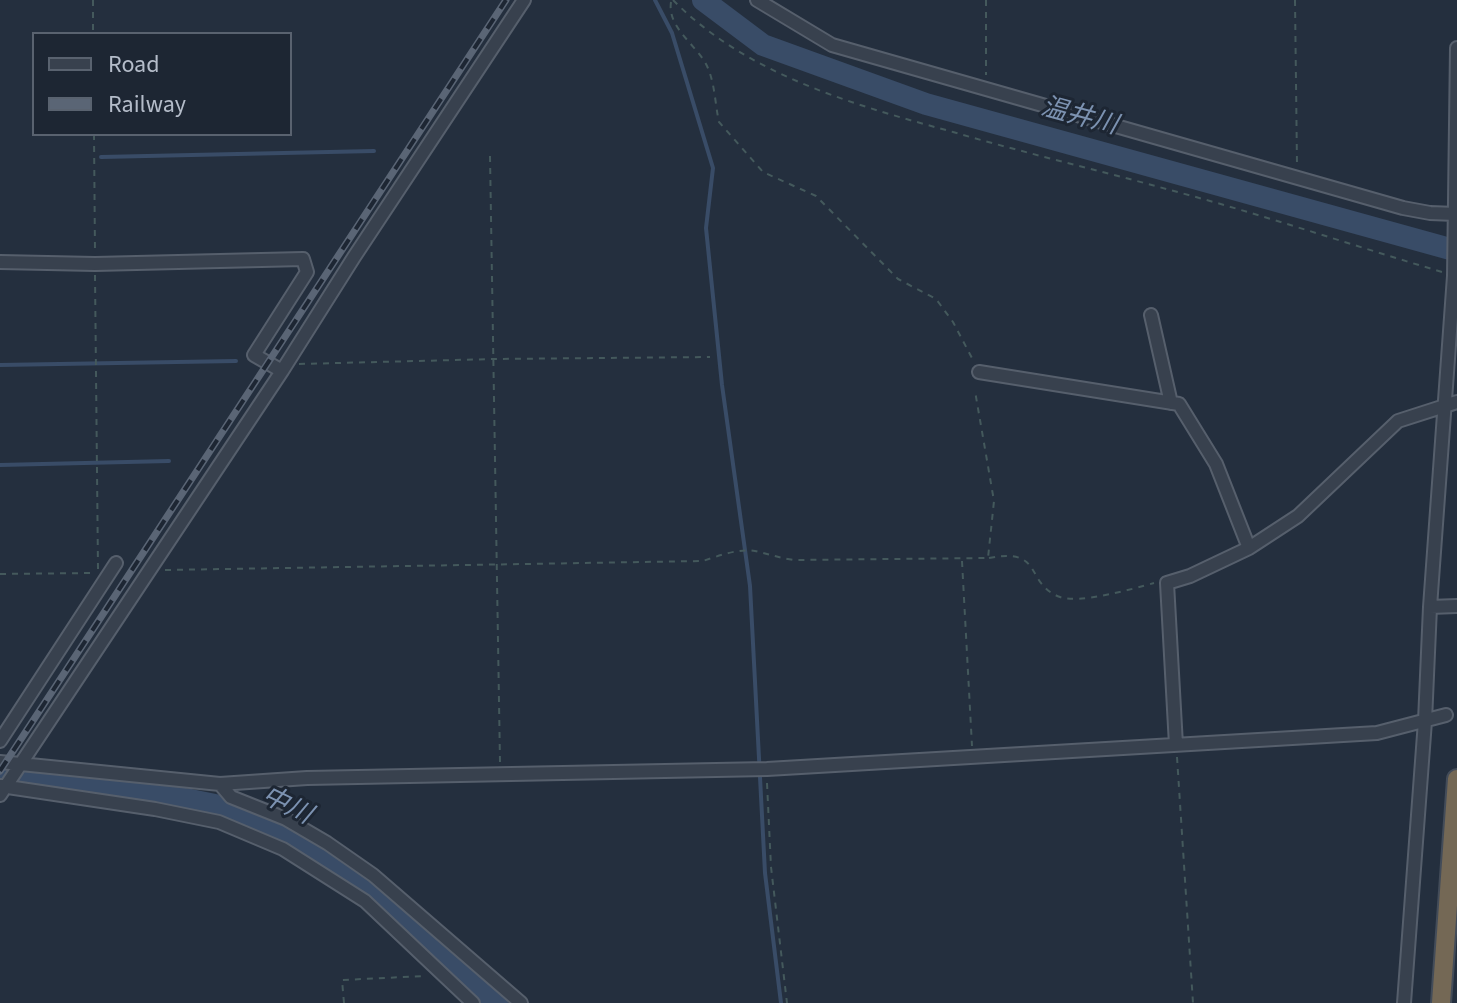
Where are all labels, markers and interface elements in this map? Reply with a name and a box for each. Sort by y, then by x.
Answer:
legend [32,32,292,136]
text: Road [108,47,160,82]
text: Railway [108,87,186,122]
water label: 温井川 [1037,93,1121,143]
water label: 中川 [256,782,316,832]

